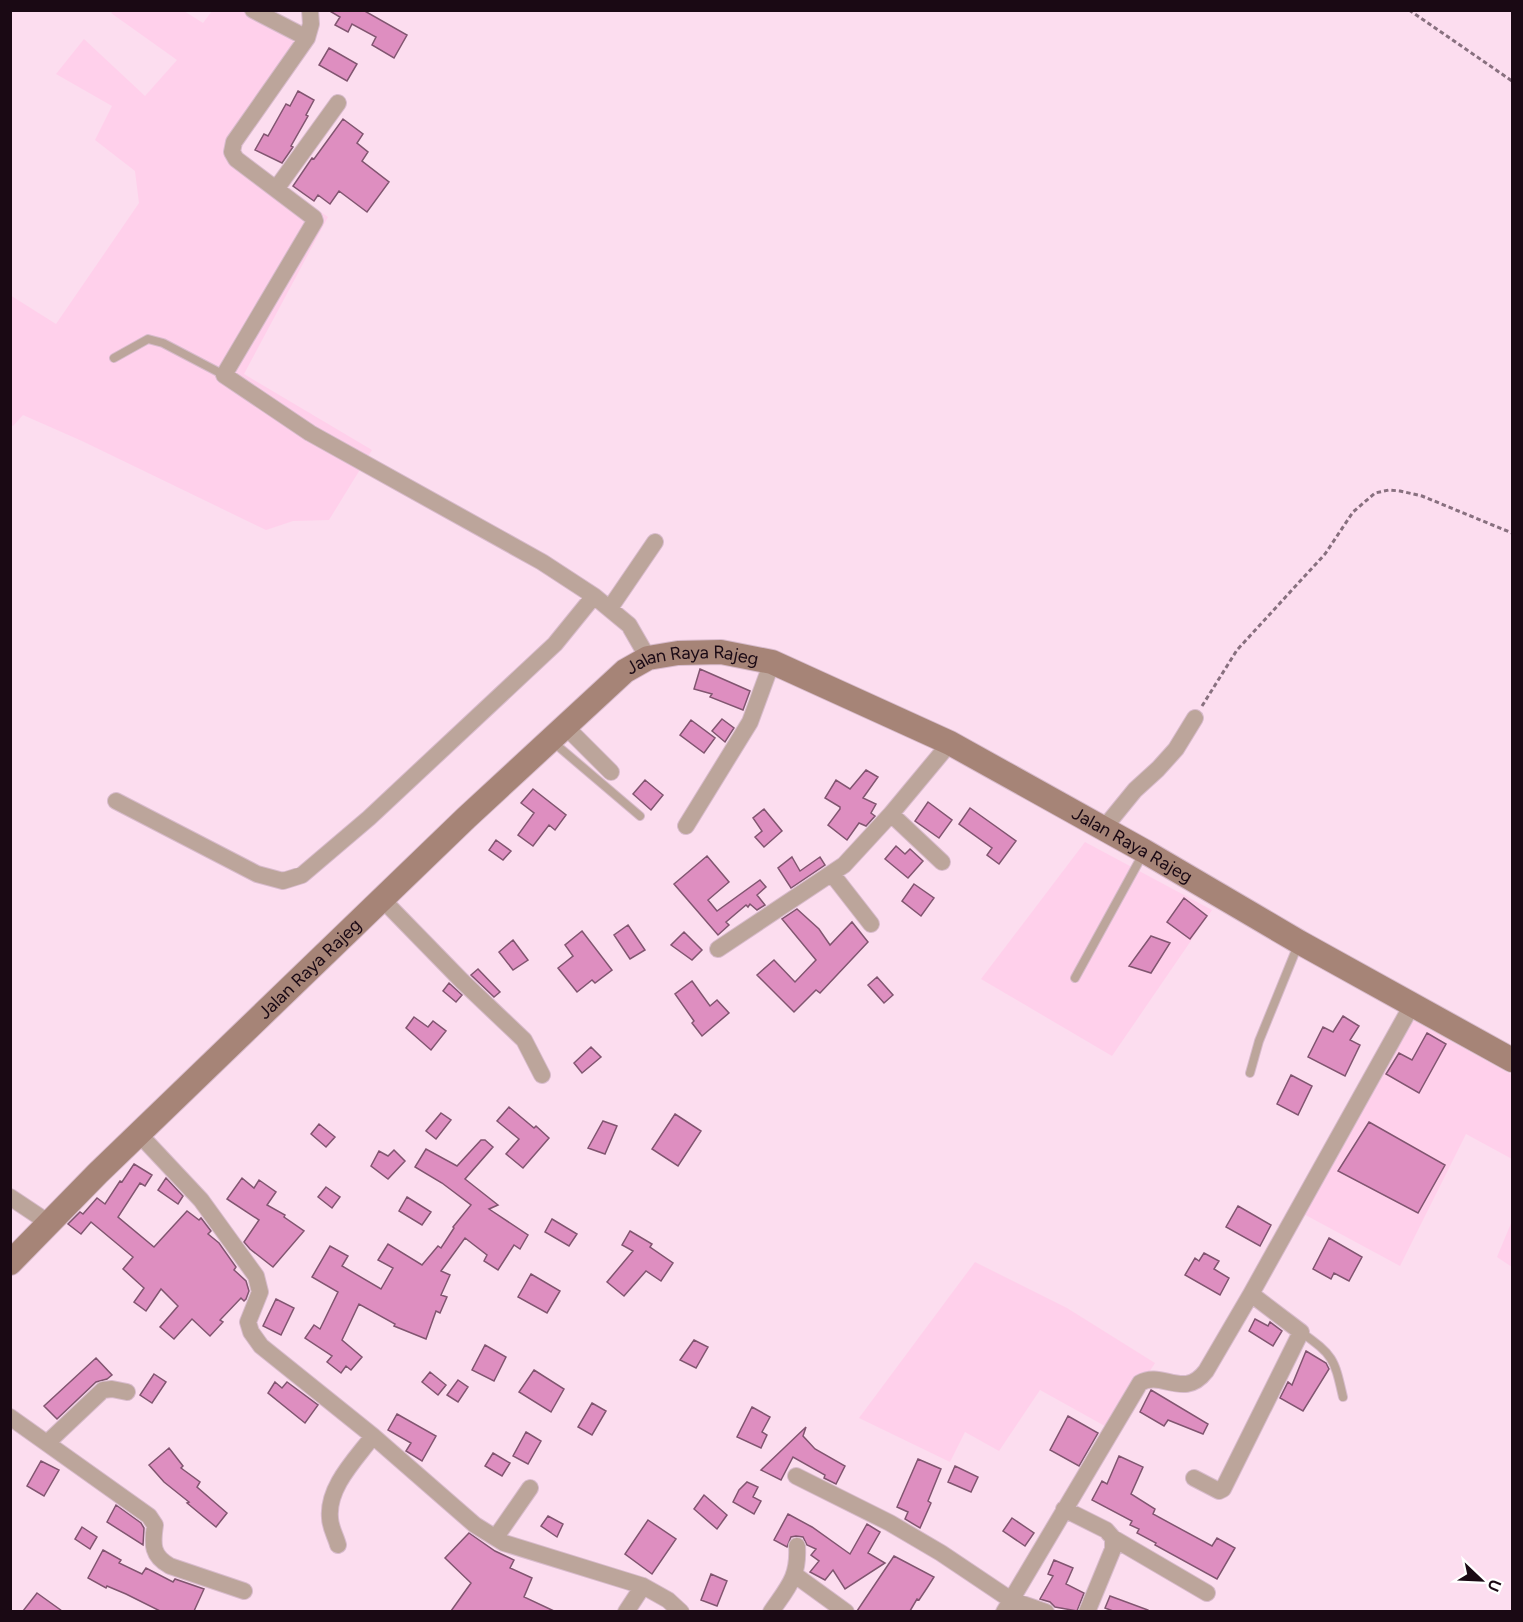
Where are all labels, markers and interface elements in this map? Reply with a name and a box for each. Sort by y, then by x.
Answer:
street label: Jalan Raya Rajeg [622,641,760,679]
street label: Jalan Raya Rajeg [1068,802,1196,888]
street label: Jalan Raya Rajeg [253,914,366,1024]
north arrow [1451,1550,1511,1610]
text: U [1483,1577,1505,1595]

